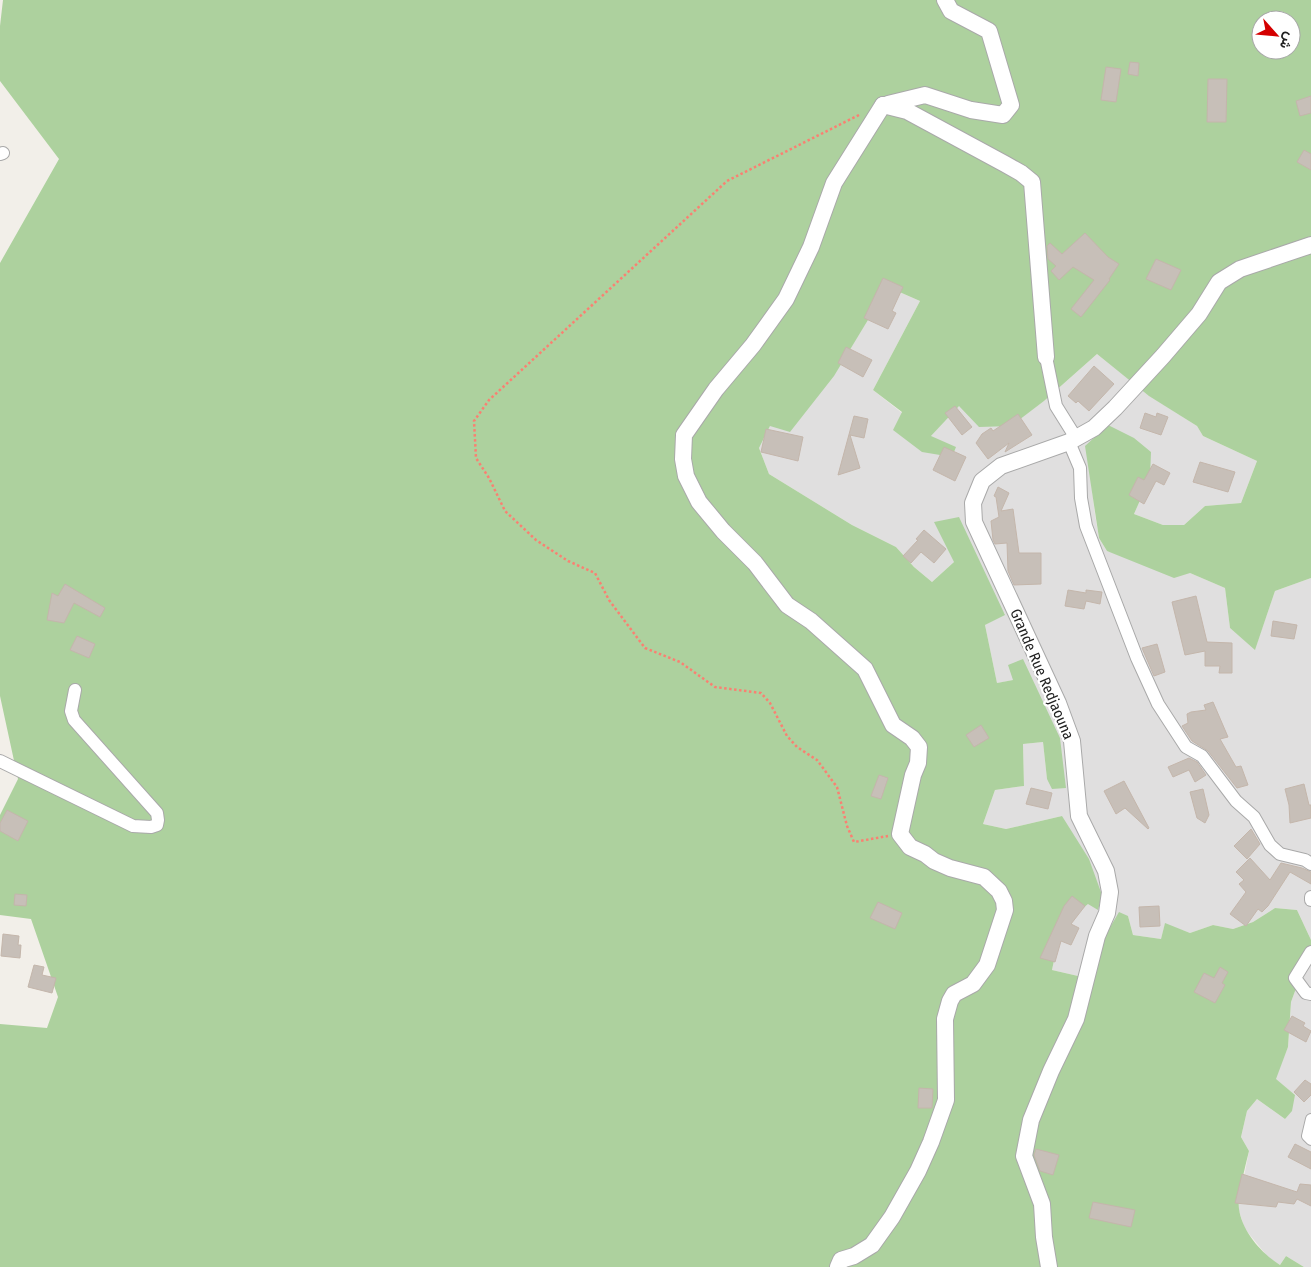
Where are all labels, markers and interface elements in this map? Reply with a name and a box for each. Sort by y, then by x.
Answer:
north arrow [1251,10,1301,60]
text: ش [1276,29,1299,52]
street label: Grande Rue Redjaouna [1006,606,1078,742]

